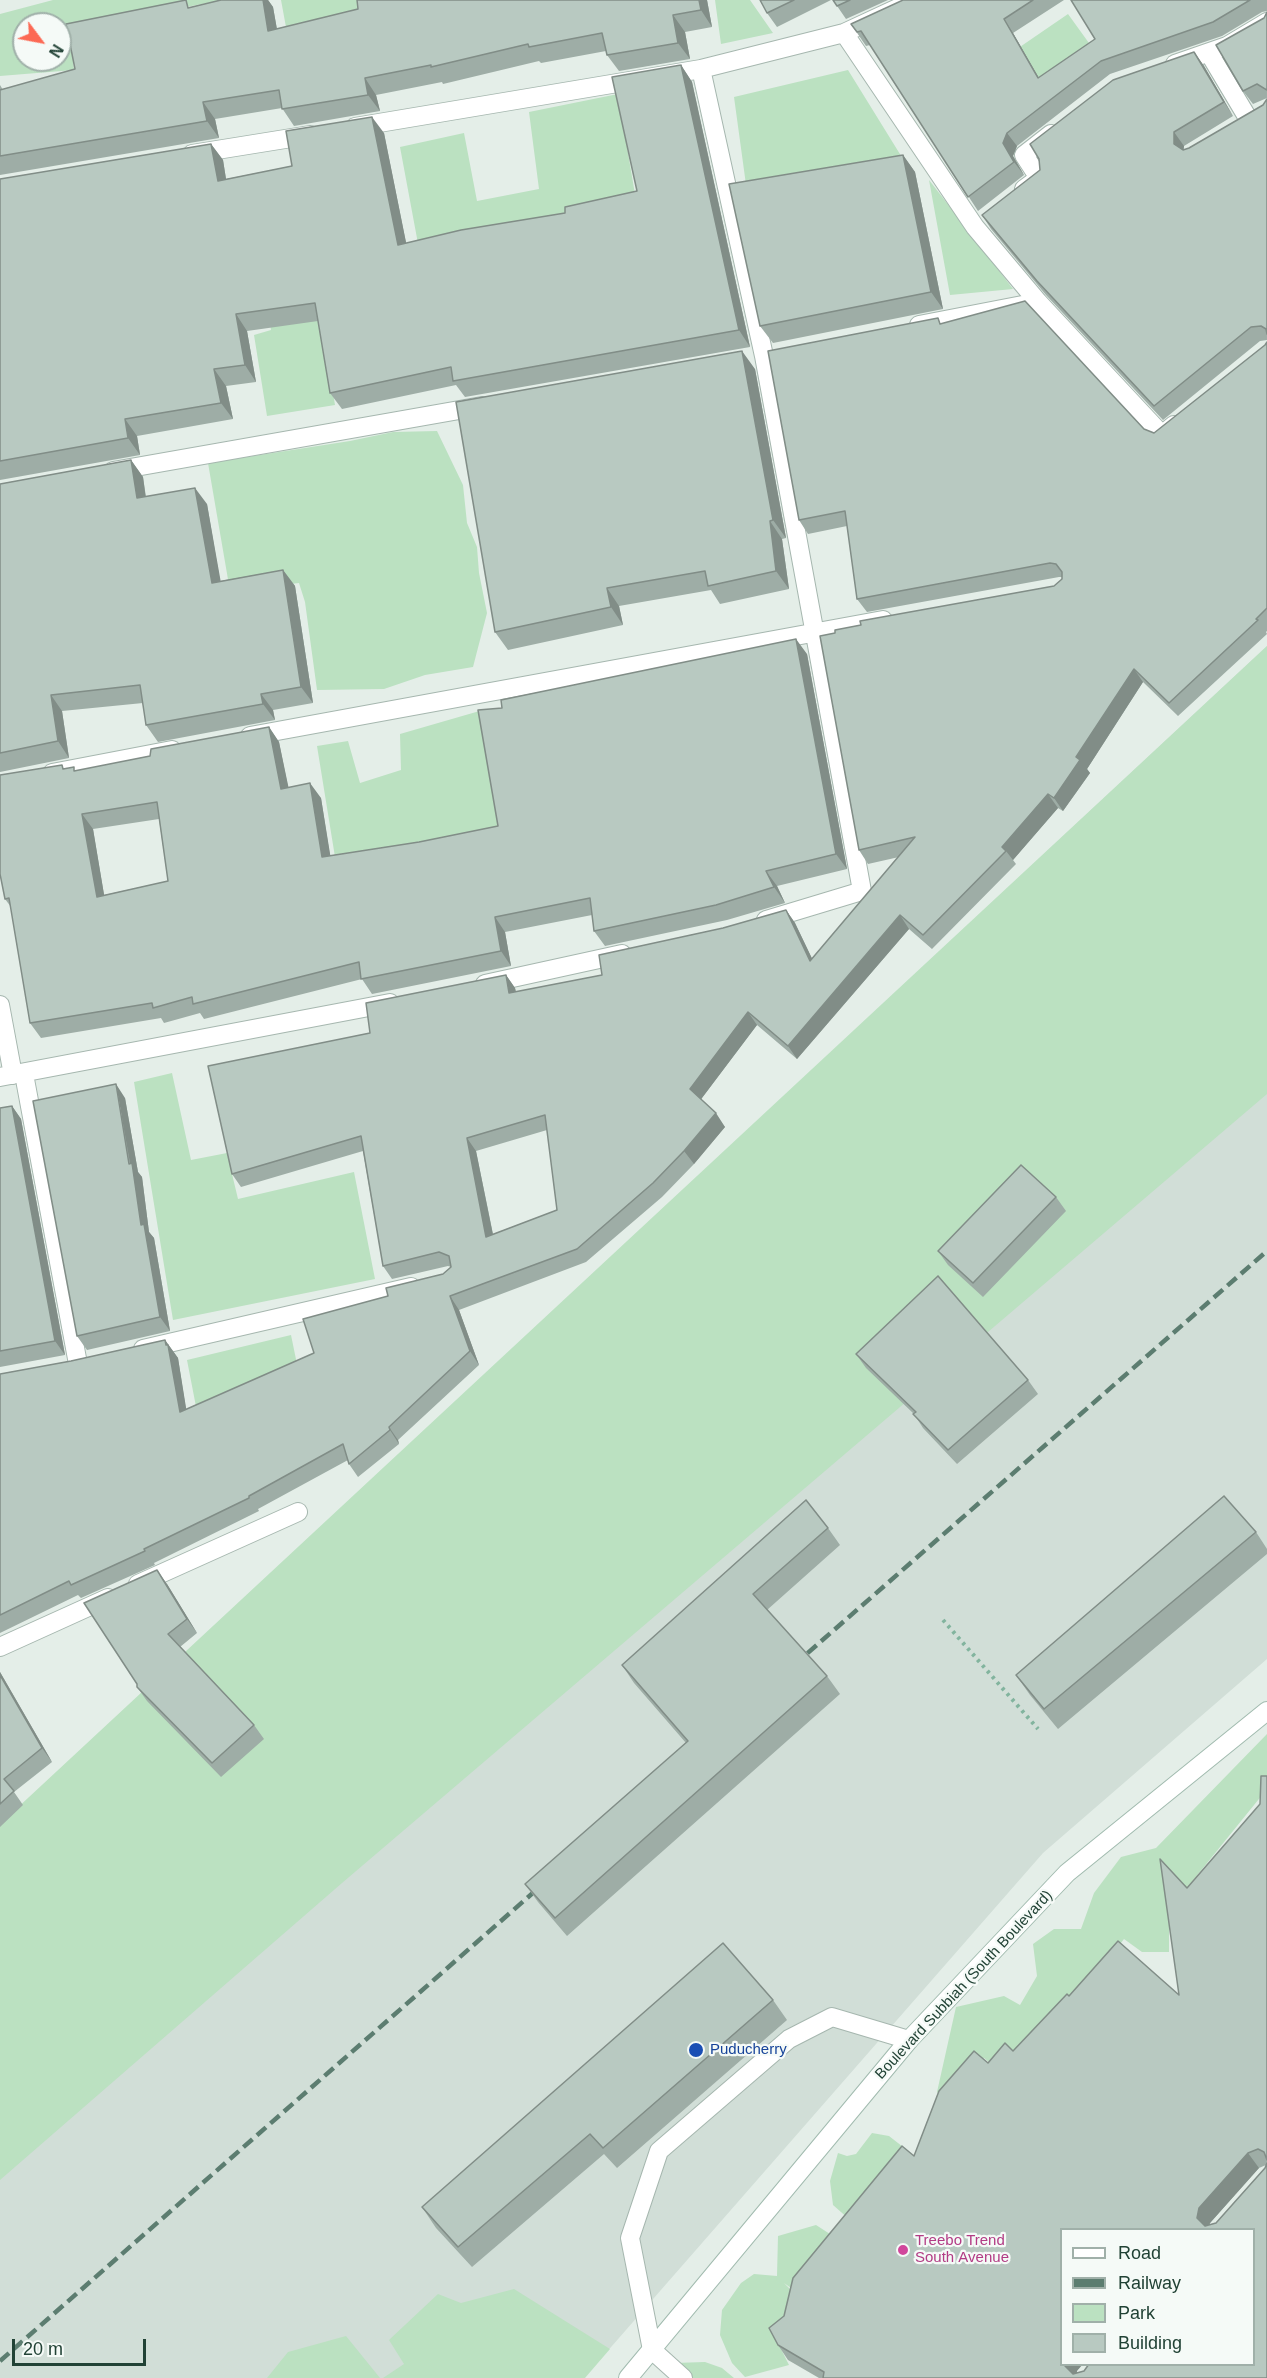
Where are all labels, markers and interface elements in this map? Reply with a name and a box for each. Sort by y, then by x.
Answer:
north arrow [12,12,72,72]
text: N [46,41,66,60]
street label: Boulevard Subbiah (South Boulevard) [872,1887,1056,2083]
marker: Puducherry [687,2041,705,2059]
place label: Puducherry [710,2041,787,2059]
legend [1060,2228,1255,2366]
place label: Treebo Trend South Avenue [915,2232,1009,2267]
marker: Treebo Trend South Avenue [896,2243,910,2257]
text: Road [1118,2243,1161,2263]
text: Railway [1118,2273,1181,2293]
text: Park [1118,2303,1155,2323]
scale bar [15,2327,148,2365]
text: Building [1118,2333,1182,2353]
text: 20 m [23,2339,63,2359]

